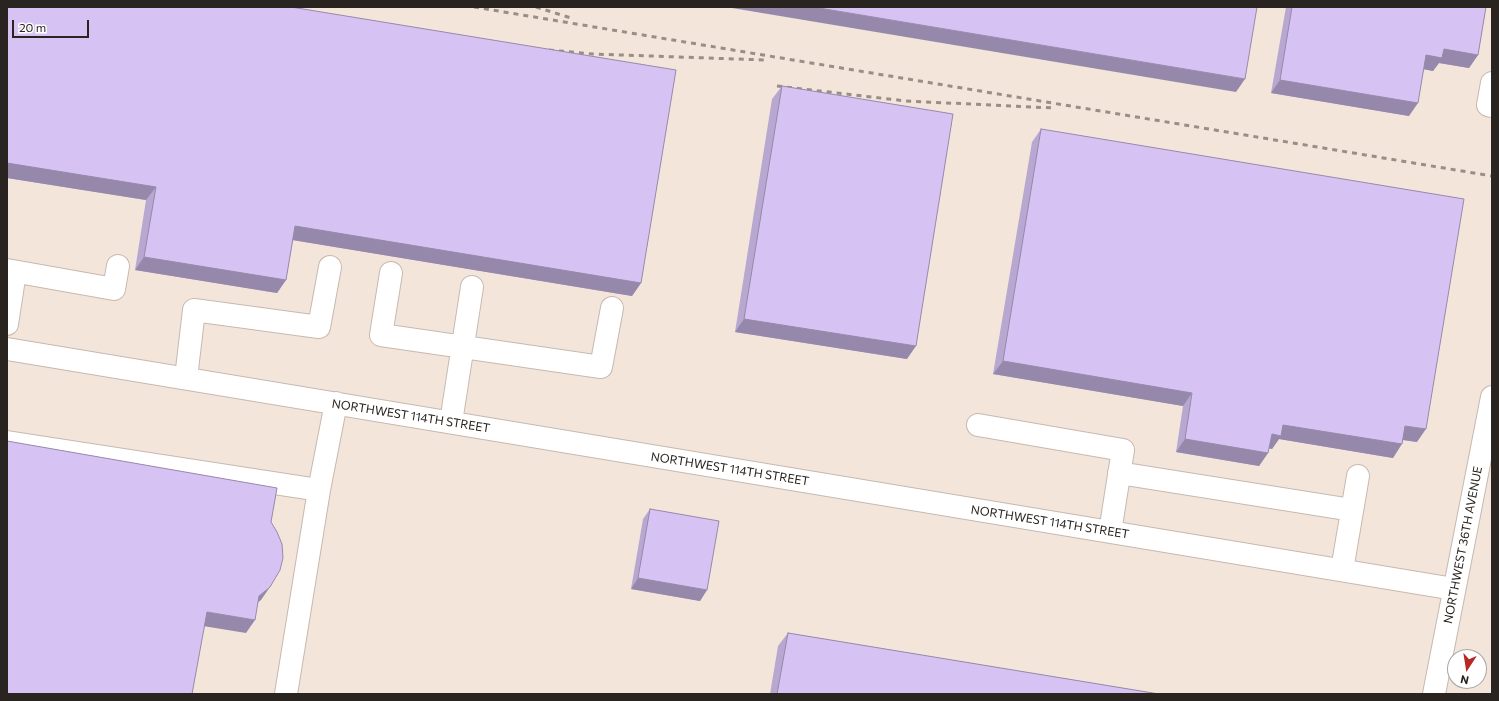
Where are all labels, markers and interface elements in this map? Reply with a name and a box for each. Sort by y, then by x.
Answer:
scale bar [14,12,91,38]
text: 20 m [19,20,46,34]
street label: NORTHWEST 114TH STREET [331,396,491,436]
street label: NORTHWEST 114TH STREET [650,449,810,489]
street label: NORTHWEST 36TH AVENUE [1441,465,1485,625]
street label: NORTHWEST 114TH STREET [970,502,1130,542]
north arrow [1447,649,1487,689]
text: N [1459,673,1470,687]

